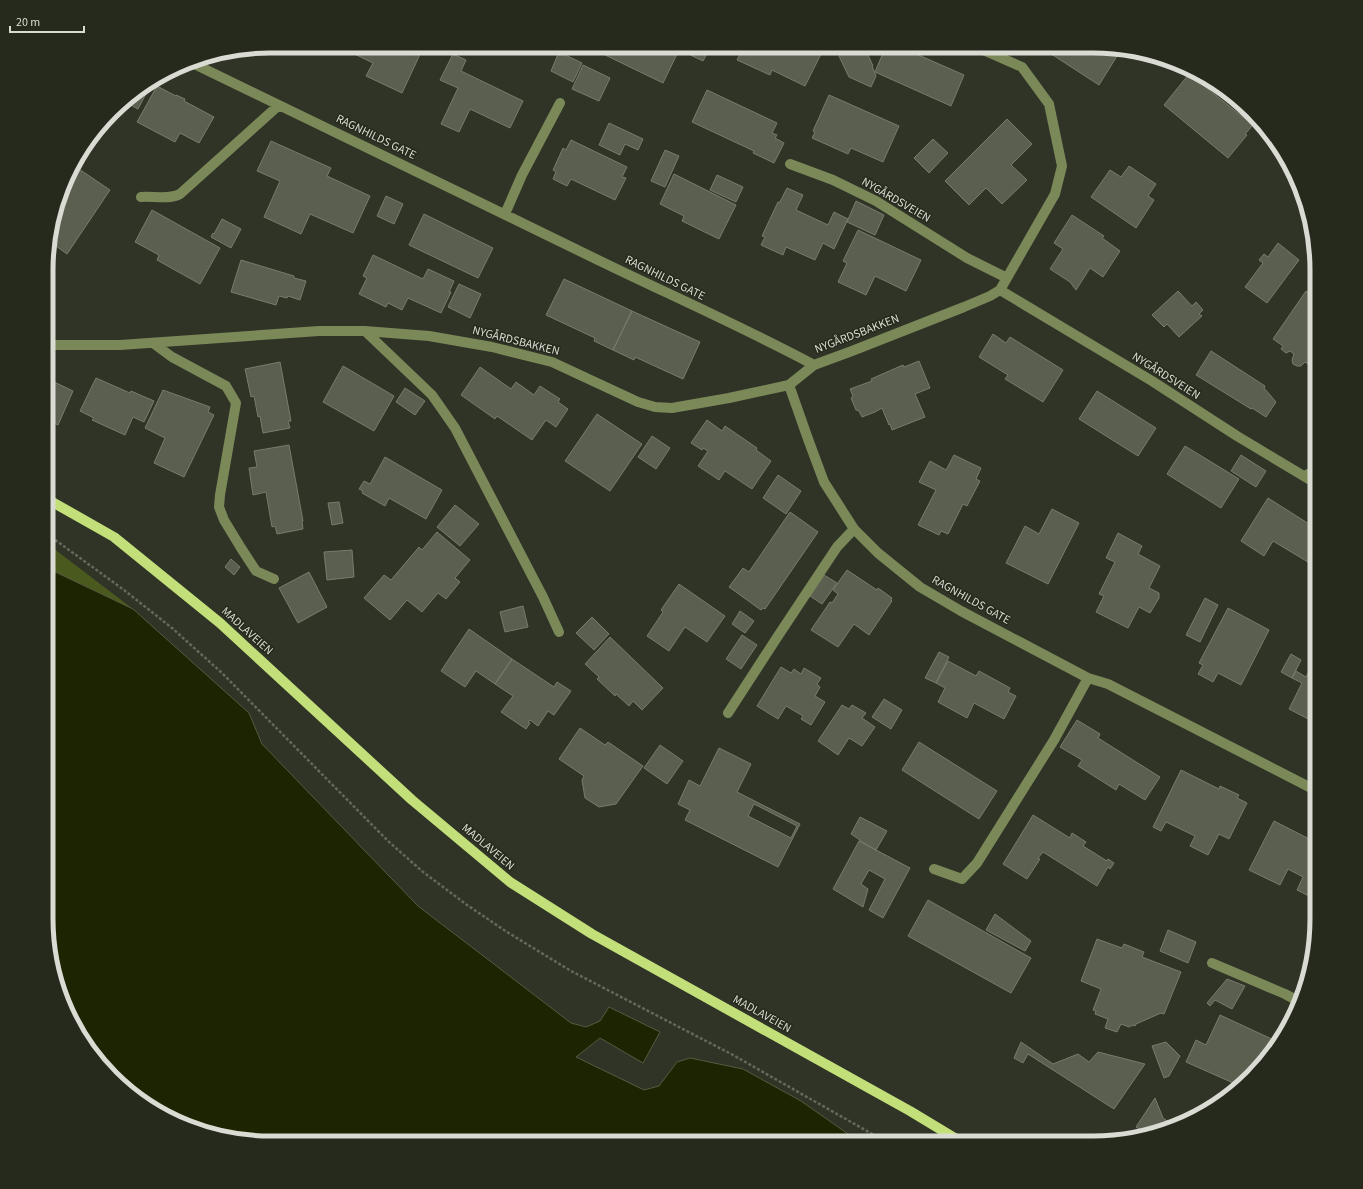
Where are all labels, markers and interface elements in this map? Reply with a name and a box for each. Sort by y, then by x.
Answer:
scale bar [10,8,84,34]
text: 20 m [16,14,40,31]
street label: RAGNHILDS GATE [333,110,419,164]
street label: NYGÅRDSVEIEN [858,173,934,227]
street label: RAGNHILDS GATE [622,251,708,305]
street label: NYGÅRDSBAKKEN [812,310,902,358]
street label: NYGÅRDSBAKKEN [471,322,561,360]
street label: NYGÅRDSVEIEN [1129,348,1203,404]
street label: RAGNHILDS GATE [929,571,1013,629]
street label: MADLAVEIEN [217,603,277,659]
street label: MADLAVEIEN [458,820,518,874]
street label: MADLAVEIEN [730,991,794,1037]

